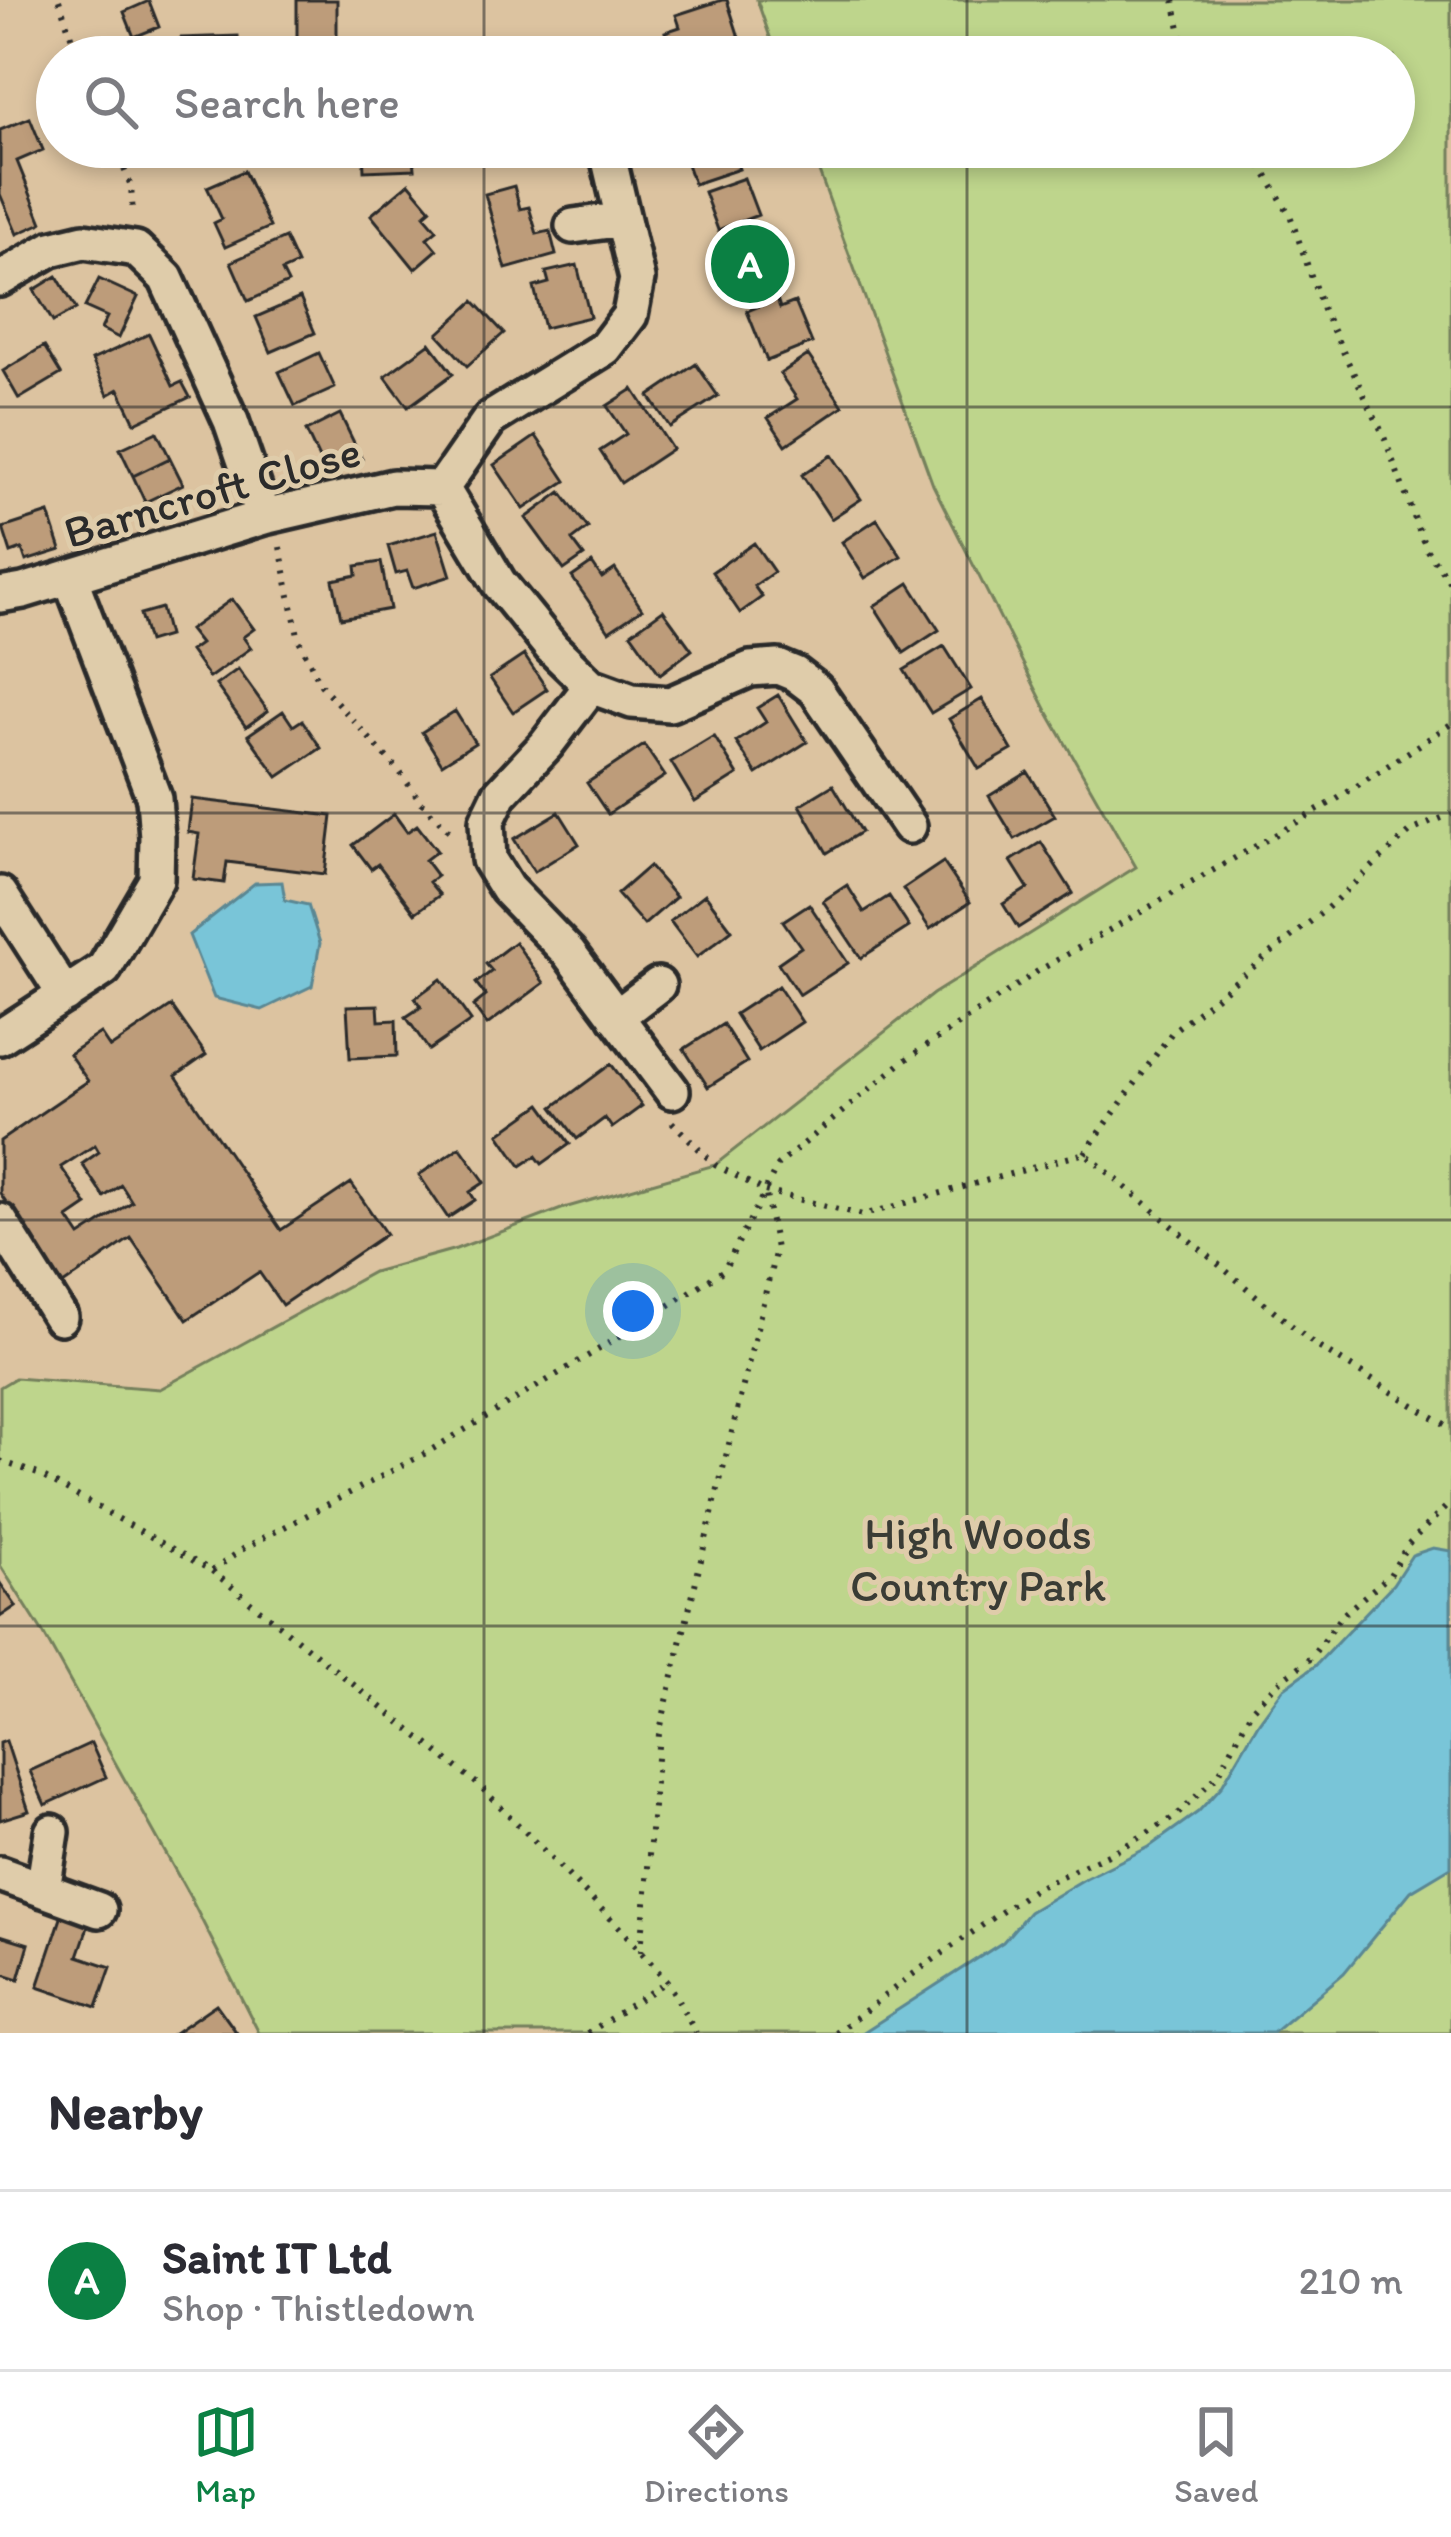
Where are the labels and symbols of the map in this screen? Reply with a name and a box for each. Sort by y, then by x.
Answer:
pin: A [711,219,789,309]
street label: Barncroft Close [58,423,366,559]
your location [603,1281,663,1341]
park label: High Woods Country Park [850,1506,1106,1612]

